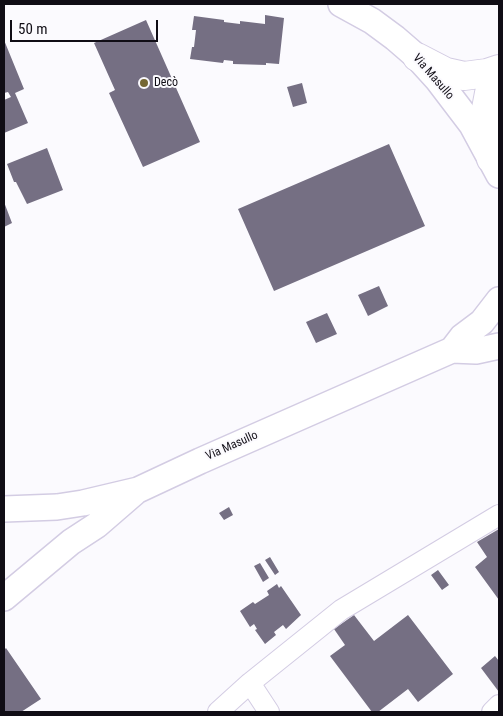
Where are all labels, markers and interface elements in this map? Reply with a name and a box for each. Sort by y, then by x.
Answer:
scale bar [12,10,160,42]
text: 50 m [18,20,48,38]
street label: Via Masullo [409,51,457,103]
place label: Decò [154,76,178,90]
marker: Decò [138,77,150,89]
street label: Via Masullo [204,428,260,464]

